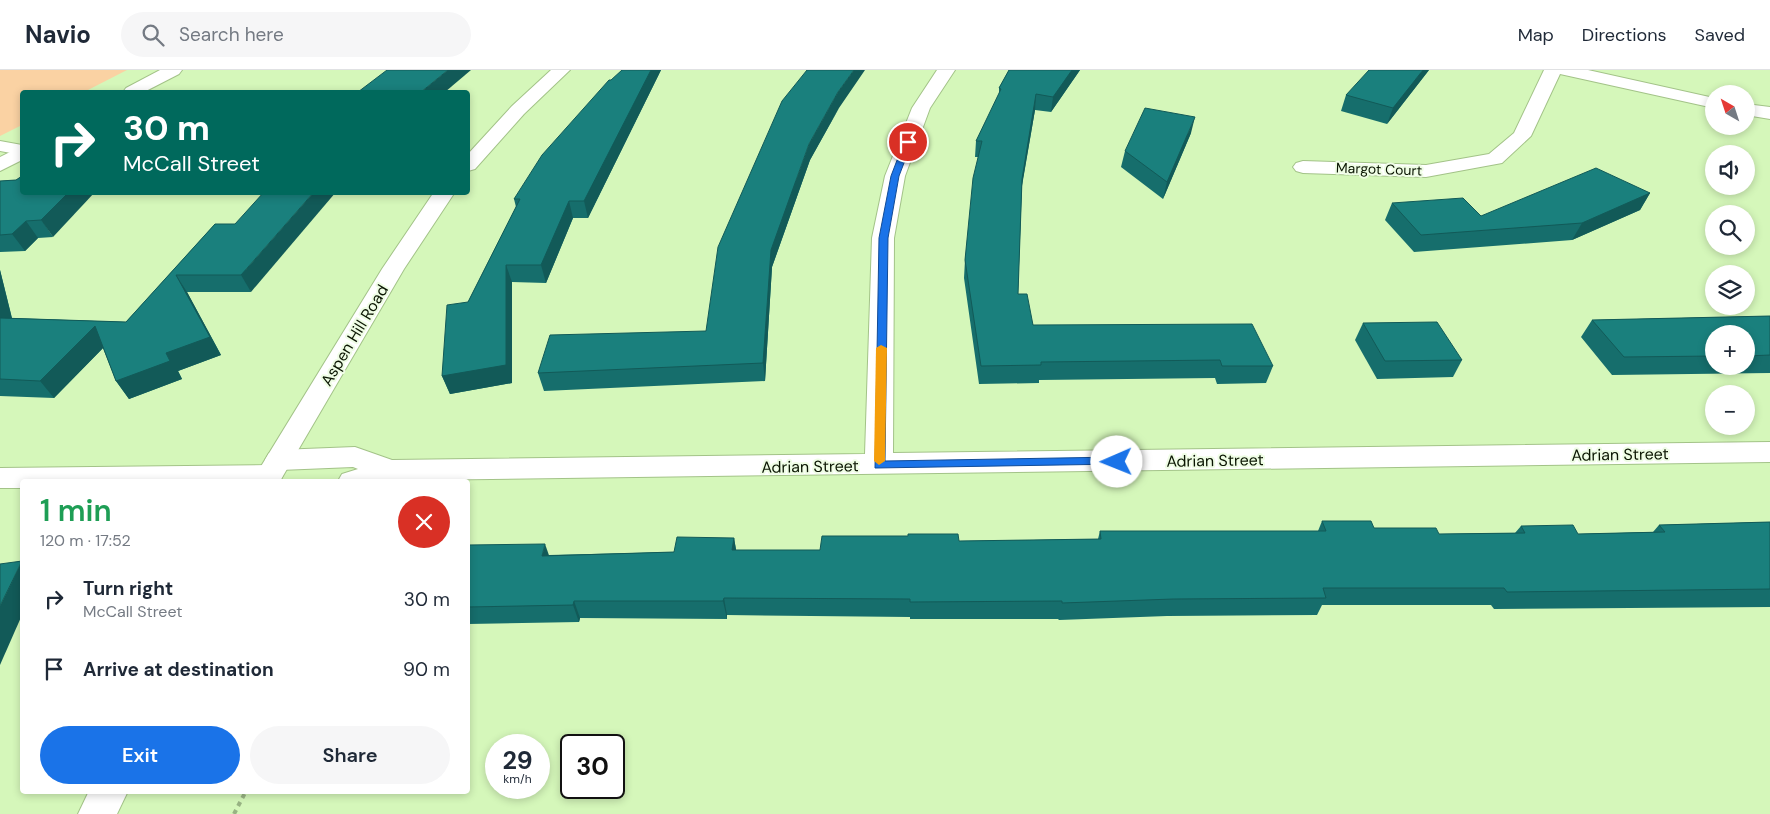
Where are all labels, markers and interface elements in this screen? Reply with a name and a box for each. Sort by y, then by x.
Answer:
search box [121,12,471,57]
text: Navio [25,19,91,50]
icon: search [139,21,167,49]
text: Search here [179,22,284,47]
text: Map [1518,23,1554,47]
text: Directions [1582,23,1667,47]
text: Saved [1695,23,1745,47]
north arrow [1705,85,1755,135]
map controls [1705,85,1755,435]
text: 30 m [123,105,210,151]
icon: right [40,110,105,175]
pin [887,121,929,163]
icon: arrive [894,128,922,156]
button: sound [1705,145,1755,195]
text: McCall Street [123,149,260,178]
street label: Margot Court [1336,159,1422,179]
button: search [1705,205,1755,255]
button: layers [1705,265,1755,315]
street label: Aspen Hill Road [316,281,393,390]
button: + [1705,325,1755,375]
button: − [1705,385,1755,435]
position arrow [1090,435,1142,487]
street label: Adrian Street [1571,443,1669,466]
street label: Adrian Street [1166,449,1264,472]
street label: Adrian Street [761,455,859,478]
text: 1 min [40,491,112,530]
button: close [398,496,450,548]
text: 120 m · 17:52 [40,530,131,551]
text: Turn right [83,576,173,601]
icon: right [40,585,68,613]
text: 30 m [404,587,450,612]
text: McCall Street [83,601,183,622]
icon: arrive [40,655,68,683]
text: Arrive at destination [83,657,274,682]
text: 90 m [403,657,450,682]
button: Exit [40,726,240,784]
button: Share [250,726,450,784]
speed limit sign: 30 [560,734,625,799]
text: 29 [502,744,533,777]
text: km/h [503,771,532,787]

